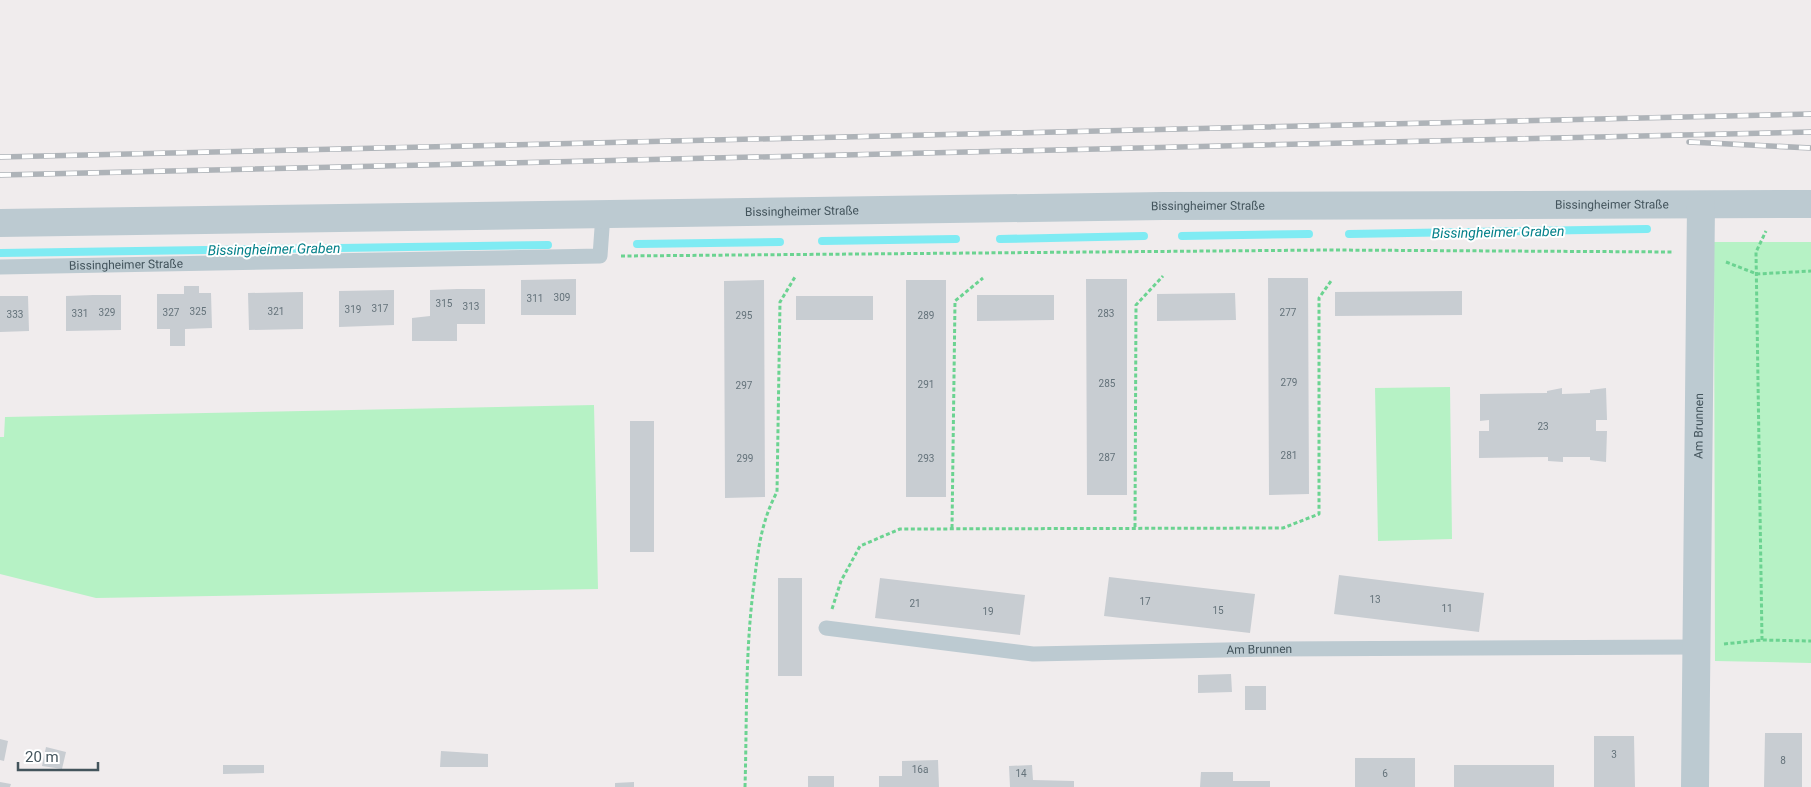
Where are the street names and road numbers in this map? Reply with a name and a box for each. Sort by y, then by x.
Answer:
street label: Bissingheimer Straße [1555,197,1669,212]
street label: Bissingheimer Straße [1151,199,1265,213]
street label: Bissingheimer Straße [745,203,859,219]
street label: Bissingheimer Straße [69,257,183,273]
street label: Am Brunnen [1691,393,1706,459]
street label: Am Brunnen [1226,642,1292,657]

